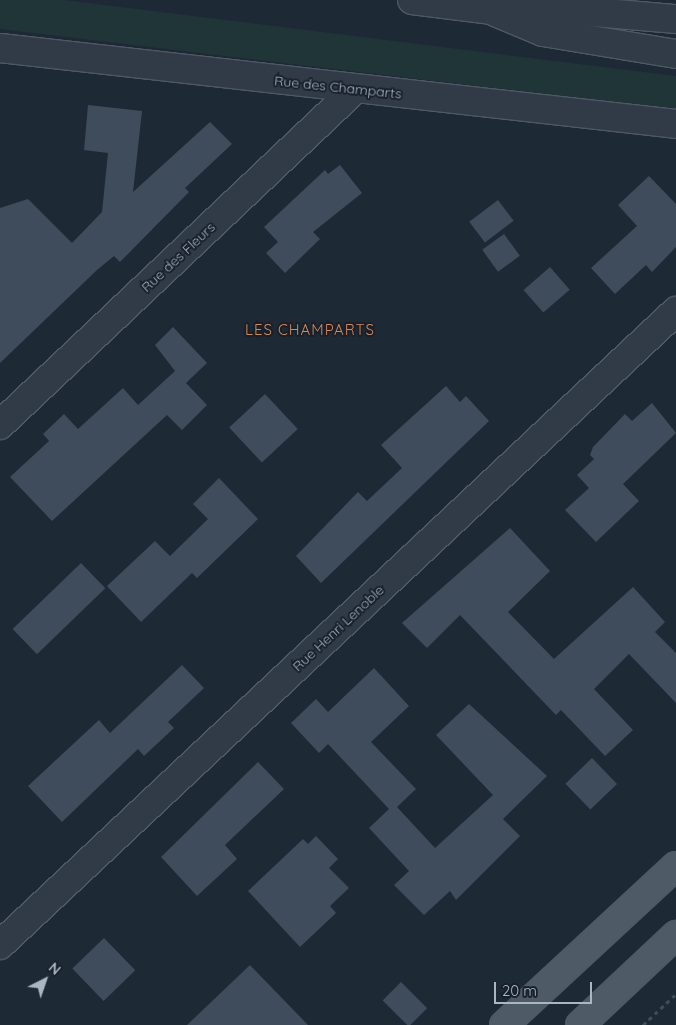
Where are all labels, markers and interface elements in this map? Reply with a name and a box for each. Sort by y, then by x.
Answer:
street label: Rue des Champarts [273,72,403,102]
street label: Rue des Fleurs [138,219,218,295]
district label: LES CHAMPARTS [243,321,377,339]
street label: Rue Henri Lenoble [289,581,387,675]
north arrow [20,955,70,1005]
text: N [45,959,65,979]
scale bar [496,972,594,1004]
text: 20 m [502,981,537,1000]

